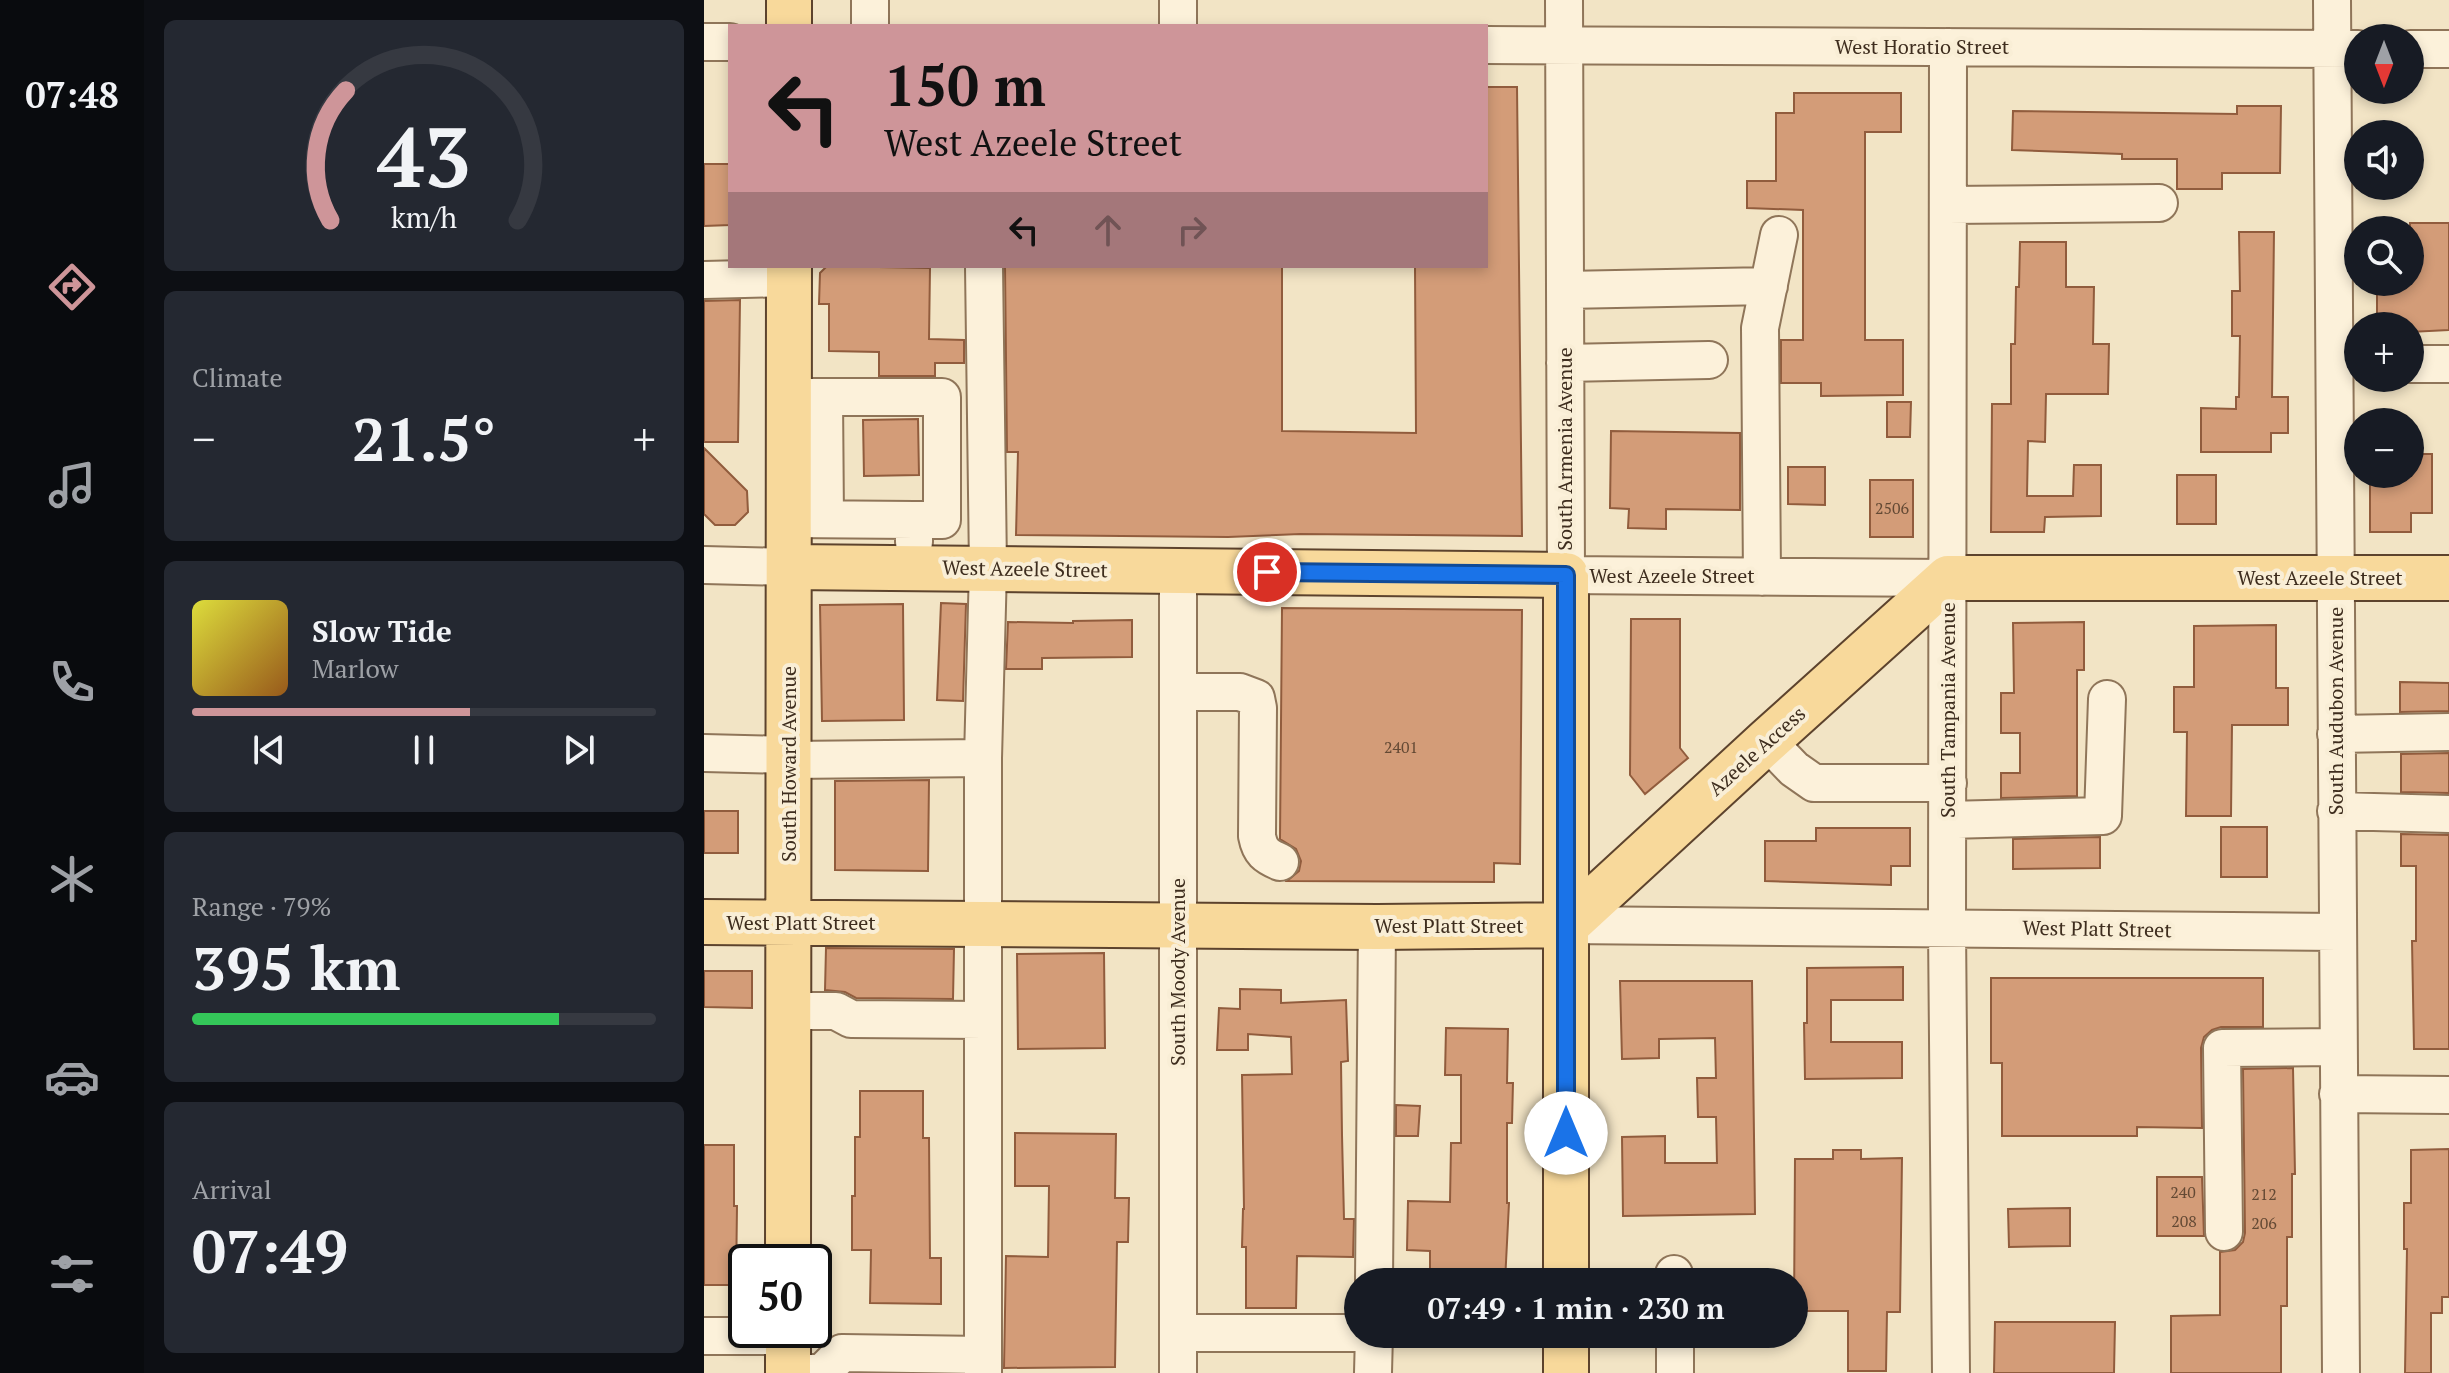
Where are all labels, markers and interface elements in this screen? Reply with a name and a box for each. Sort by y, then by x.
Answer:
north arrow [2344,24,2424,104]
map controls [2344,24,2424,488]
street label: West Horatio Street [1835,33,2010,60]
text: 150 m [884,48,1046,122]
icon: left [752,56,856,160]
text: 07:48 [25,71,119,118]
text: 43 [377,101,471,211]
text: West Azeele Street [884,119,1182,166]
button: sound [2344,120,2424,200]
text: km/h [391,198,457,236]
icon: left [1002,208,1046,252]
icon: ahead [1086,208,1130,252]
icon: right [1170,208,1214,252]
button: search [2344,216,2424,296]
icon: directions [44,259,100,315]
button: + [2344,312,2424,392]
street label: South Armenia Avenue [1551,347,1578,551]
text: Climate [192,360,283,394]
text: 21.5° [352,399,496,478]
button: − [2344,408,2424,488]
text: − [192,409,215,468]
text: + [633,409,656,468]
icon: music [44,457,100,513]
house number: 2506 [1875,497,1910,519]
pin [1233,538,1301,606]
icon: arrive [1245,550,1289,594]
street label: West Azeele Street [942,554,1109,583]
street label: West Azeele Street [1589,562,1755,589]
street label: West Azeele Street [2237,564,2403,591]
street label: South Tampania Avenue [1934,602,1961,818]
street label: South Audubon Avenue [2322,607,2349,815]
text: Slow Tide [312,611,452,651]
text: Marlow [312,651,398,685]
icon: phone [44,654,100,710]
street label: South Howard Avenue [775,666,802,862]
street label: Azeele Access [1702,700,1811,802]
icon: previous [247,728,291,772]
icon: pause [402,728,446,772]
icon: next [557,728,601,772]
house number: 2401 [1384,736,1418,758]
icon: climate [44,851,100,907]
street label: South Moody Avenue [1164,878,1191,1066]
text: Range · 79% [192,889,331,923]
street label: West Platt Street [726,909,876,936]
street label: West Platt Street [1374,912,1524,939]
street label: West Platt Street [2022,914,2173,943]
text: 395 km [192,928,400,1007]
icon: car [44,1049,100,1105]
position arrow [1524,1091,1608,1175]
text: Arrival [192,1172,272,1206]
house number: 240 [2170,1181,2196,1203]
house number: 212 [2251,1183,2277,1205]
house number: 208 [2171,1210,2197,1232]
text: 07:49 [192,1211,348,1290]
house number: 206 [2251,1212,2277,1234]
speed limit sign: 50 [728,1244,832,1348]
icon: filters [44,1246,100,1302]
text: 07:49 · 1 min · 230 m [1428,1288,1724,1328]

